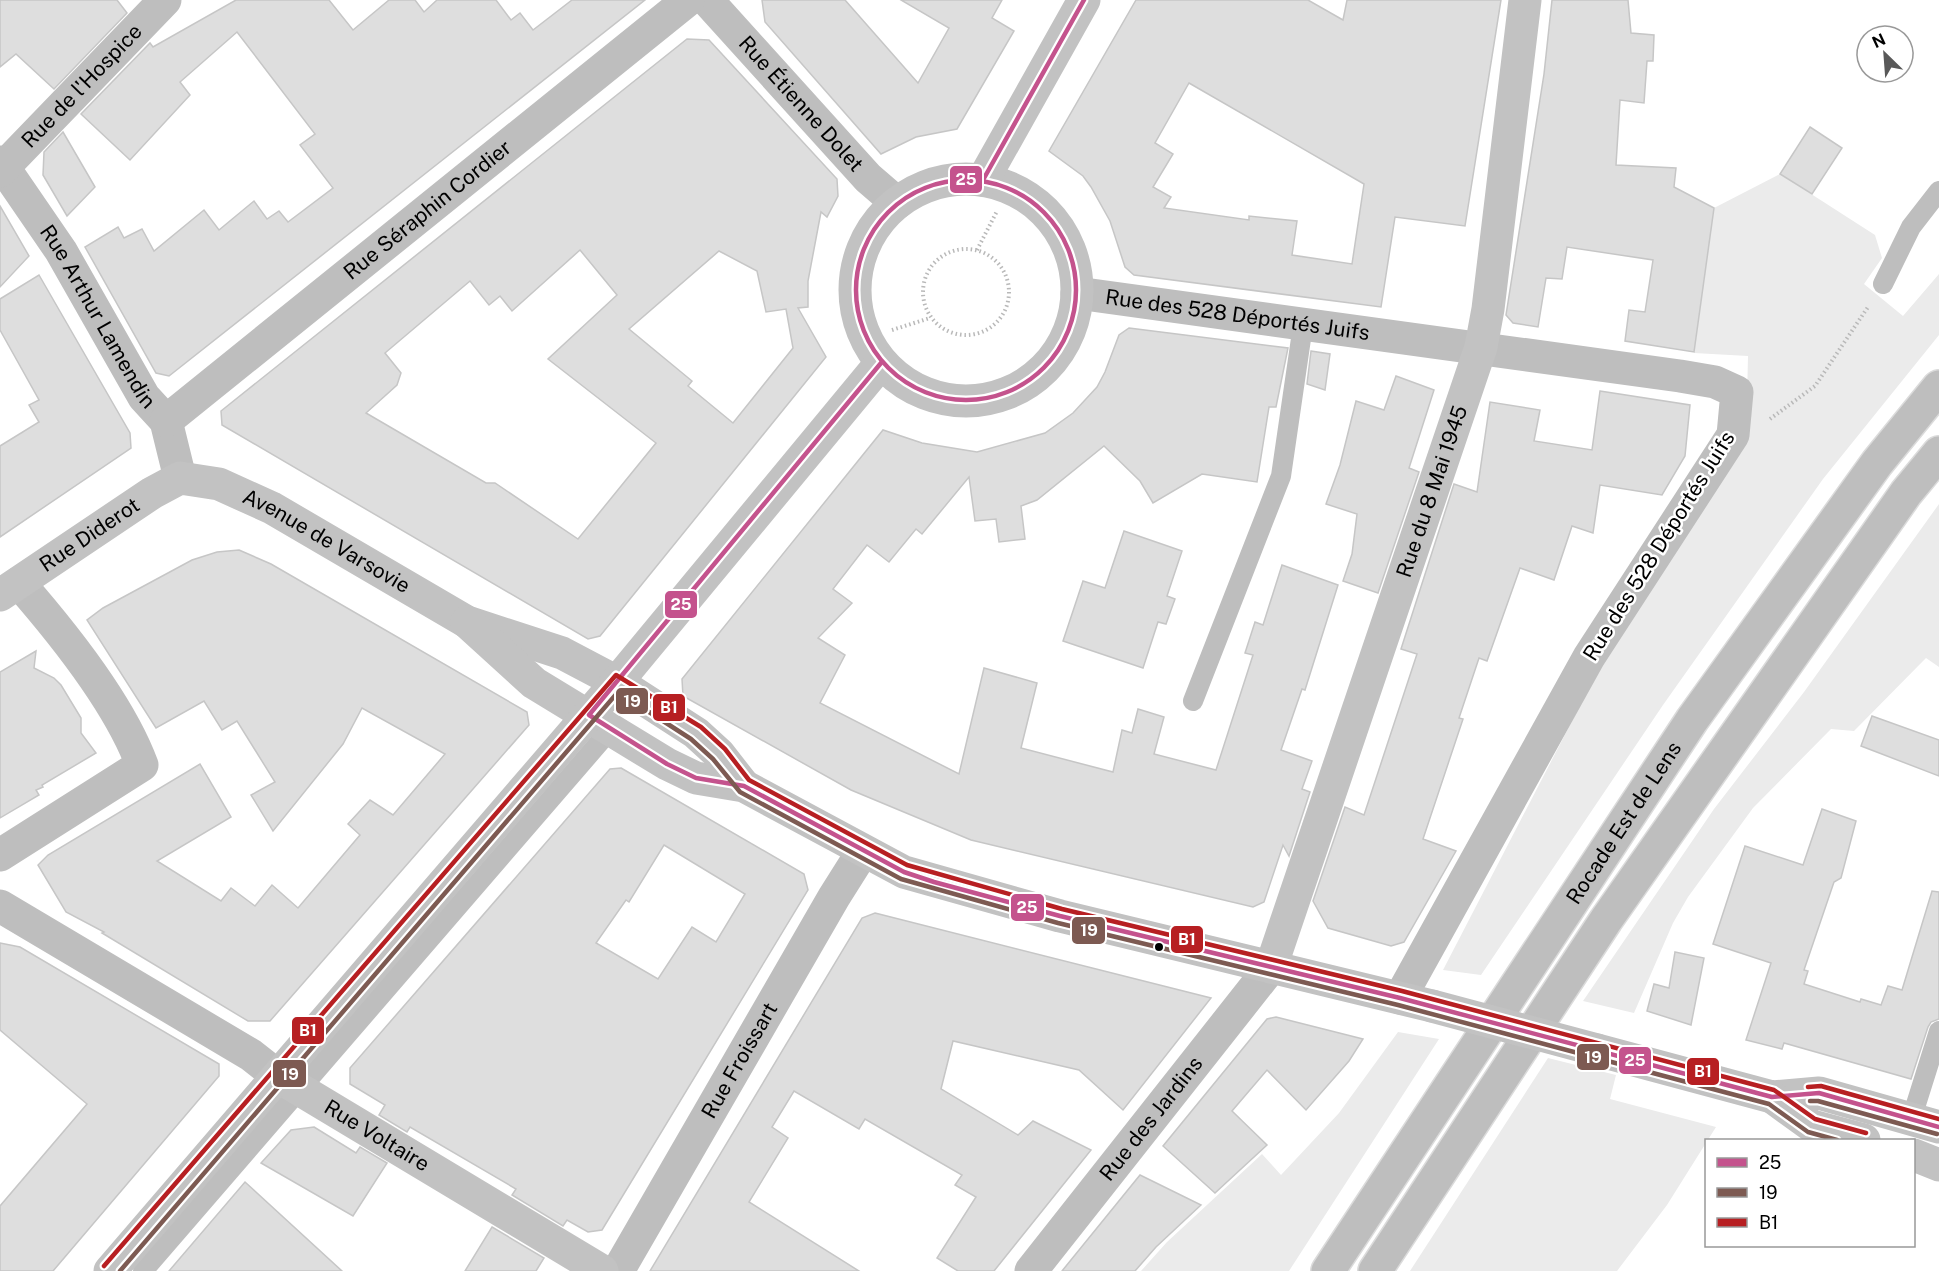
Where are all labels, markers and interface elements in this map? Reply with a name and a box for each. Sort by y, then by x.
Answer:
street label: Rue de l'Hospice [16,19,147,153]
north arrow [1855,24,1915,84]
text: N [1869,30,1889,52]
street label: Rue Étienne Dolet [734,31,869,176]
street label: Rue Séraphin Cordier [338,135,516,285]
line badge: 25 [949,165,983,194]
text: 25 [956,170,977,189]
street label: Rue Arthur Lamendin [35,220,161,413]
street label: Rue des 528 Déportés Juifs [1104,284,1371,345]
street label: Rue du 8 Mai 1945 [1391,402,1472,581]
street label: Rue des 528 Déportés Juifs [1577,426,1740,665]
street label: Avenue de Varsovie [239,483,415,598]
street label: Rue Diderot [35,492,144,577]
line badge: 25 [664,590,698,619]
text: 25 [671,595,692,614]
line badge: 19 [615,687,649,715]
text: 19 [623,692,641,711]
line badge: B1 [652,693,686,722]
text: B1 [660,698,678,717]
street label: Rocade Est de Lens [1561,737,1686,909]
line badge: 25 [1010,893,1045,922]
text: 25 [1017,898,1038,917]
line badge: 19 [1071,916,1106,945]
text: 19 [1080,921,1098,940]
line badge: B1 [1170,925,1204,954]
text: B1 [1178,930,1196,949]
unlabelled marker [1153,941,1165,953]
street label: Rue Froissart [696,998,782,1123]
line badge: B1 [291,1016,325,1045]
text: B1 [299,1021,317,1040]
line badge: 19 [1576,1043,1610,1071]
line badge: 25 [1618,1046,1652,1075]
text: 19 [1584,1048,1602,1067]
street label: Rue des Jardins [1094,1051,1208,1186]
text: 25 [1625,1051,1646,1070]
line badge: B1 [1686,1057,1720,1086]
line badge: 19 [272,1059,307,1088]
text: B1 [1694,1062,1712,1081]
text: 19 [281,1065,299,1084]
street label: Rue Voltaire [320,1094,434,1176]
legend [1705,1139,1915,1247]
text: 25 [1759,1152,1781,1173]
text: 19 [1759,1182,1778,1203]
text: B1 [1759,1212,1778,1233]

